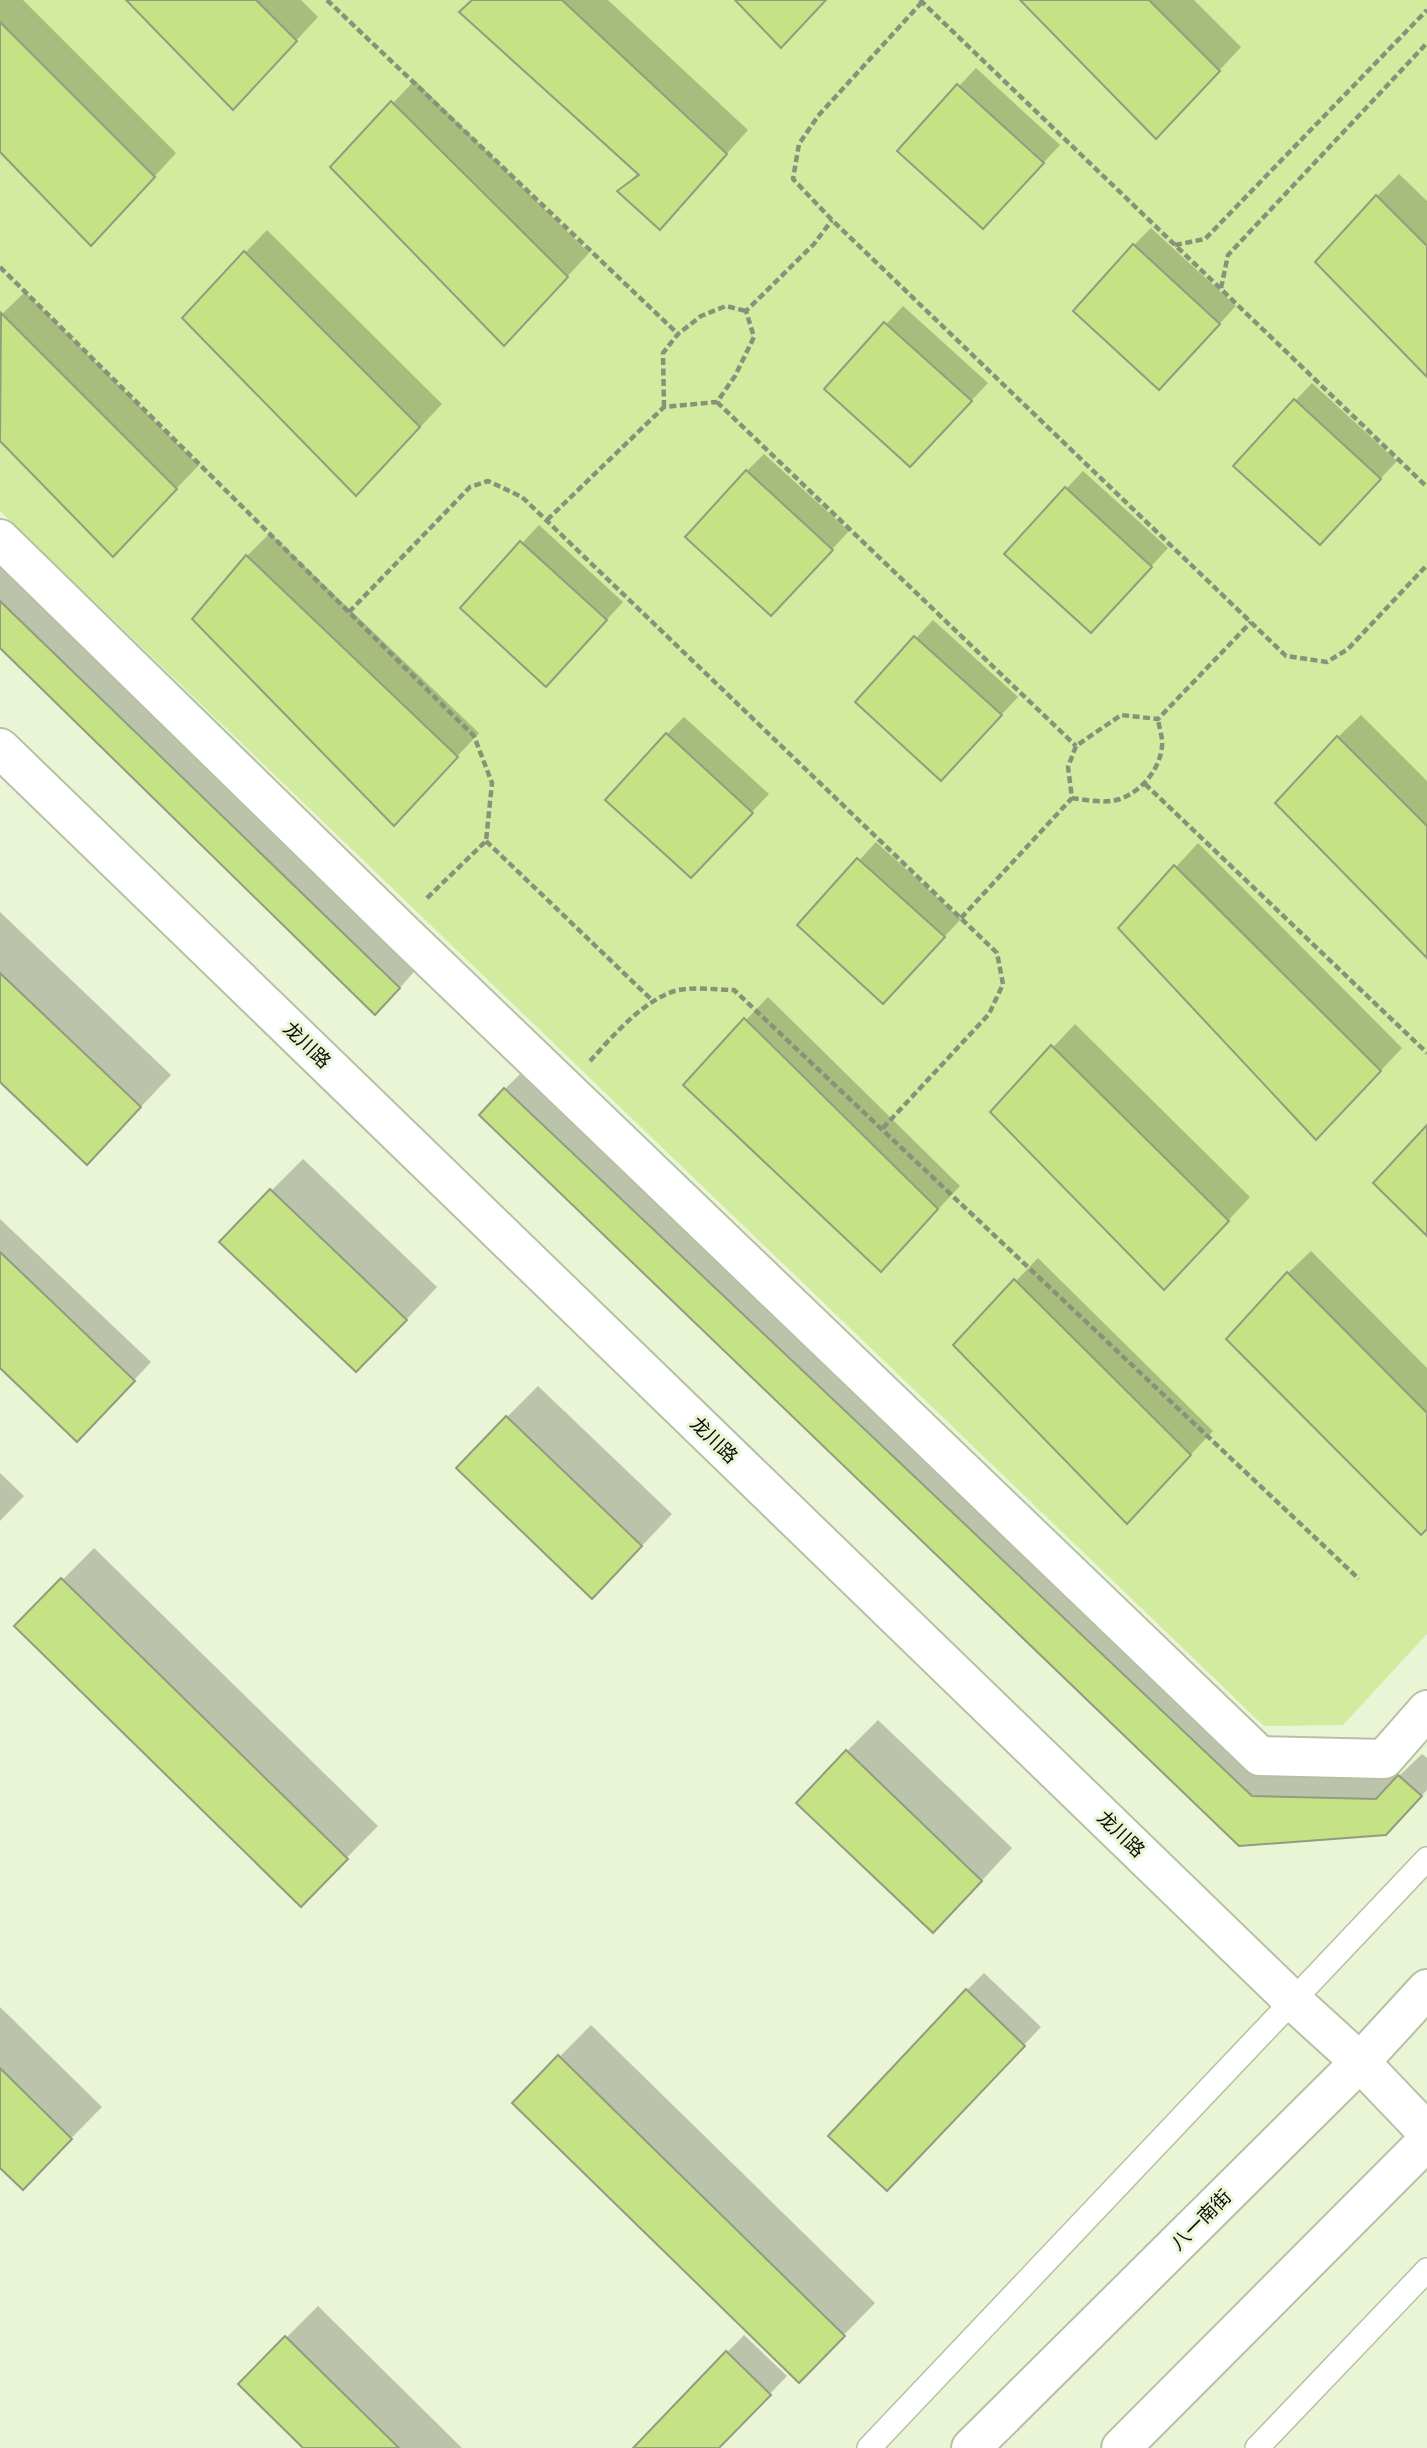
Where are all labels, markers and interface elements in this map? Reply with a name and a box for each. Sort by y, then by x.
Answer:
street label: 龙川路 [279,1017,335,1073]
street label: 龙川路 [686,1412,742,1468]
street label: 龙川路 [1093,1806,1149,1862]
street label: 八一南街 [1166,2185,1236,2255]

